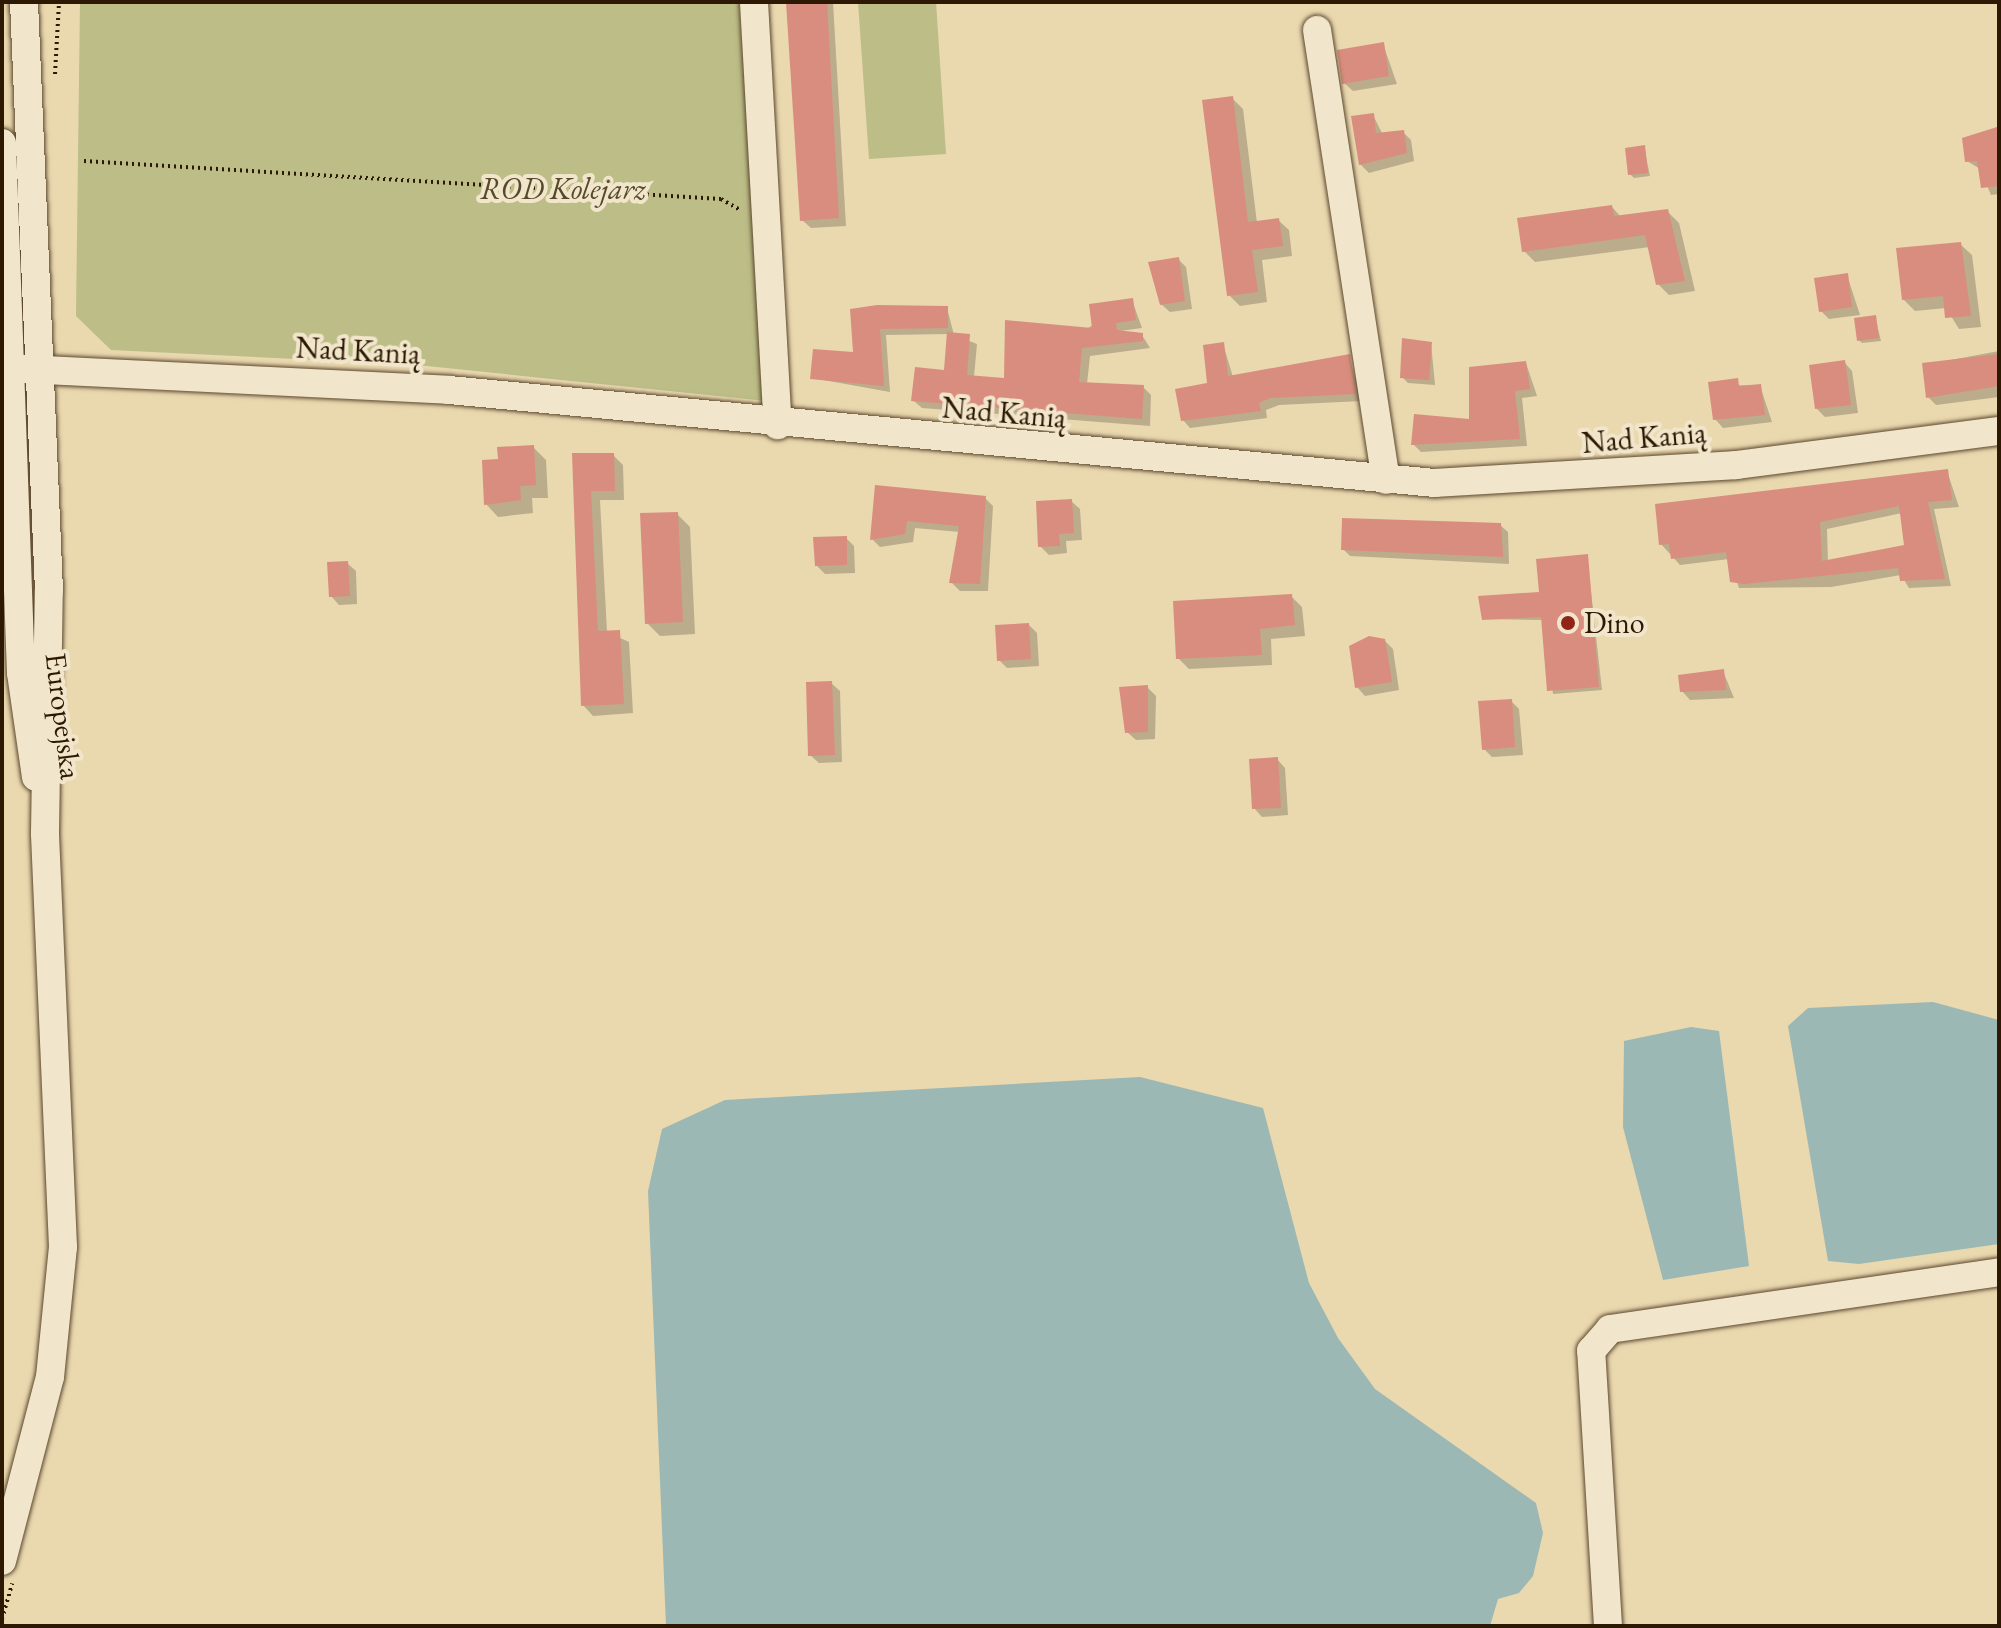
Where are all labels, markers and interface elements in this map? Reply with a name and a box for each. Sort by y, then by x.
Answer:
park label: ROD Kolejarz [480,171,646,207]
street label: Nad Kanią [295,330,421,372]
street label: Nad Kanią [940,390,1068,436]
street label: Nad Kanią [1580,415,1708,461]
place label: Dino [1584,605,1645,641]
marker: Dino [1559,614,1577,632]
street label: Europejska [37,651,89,781]

